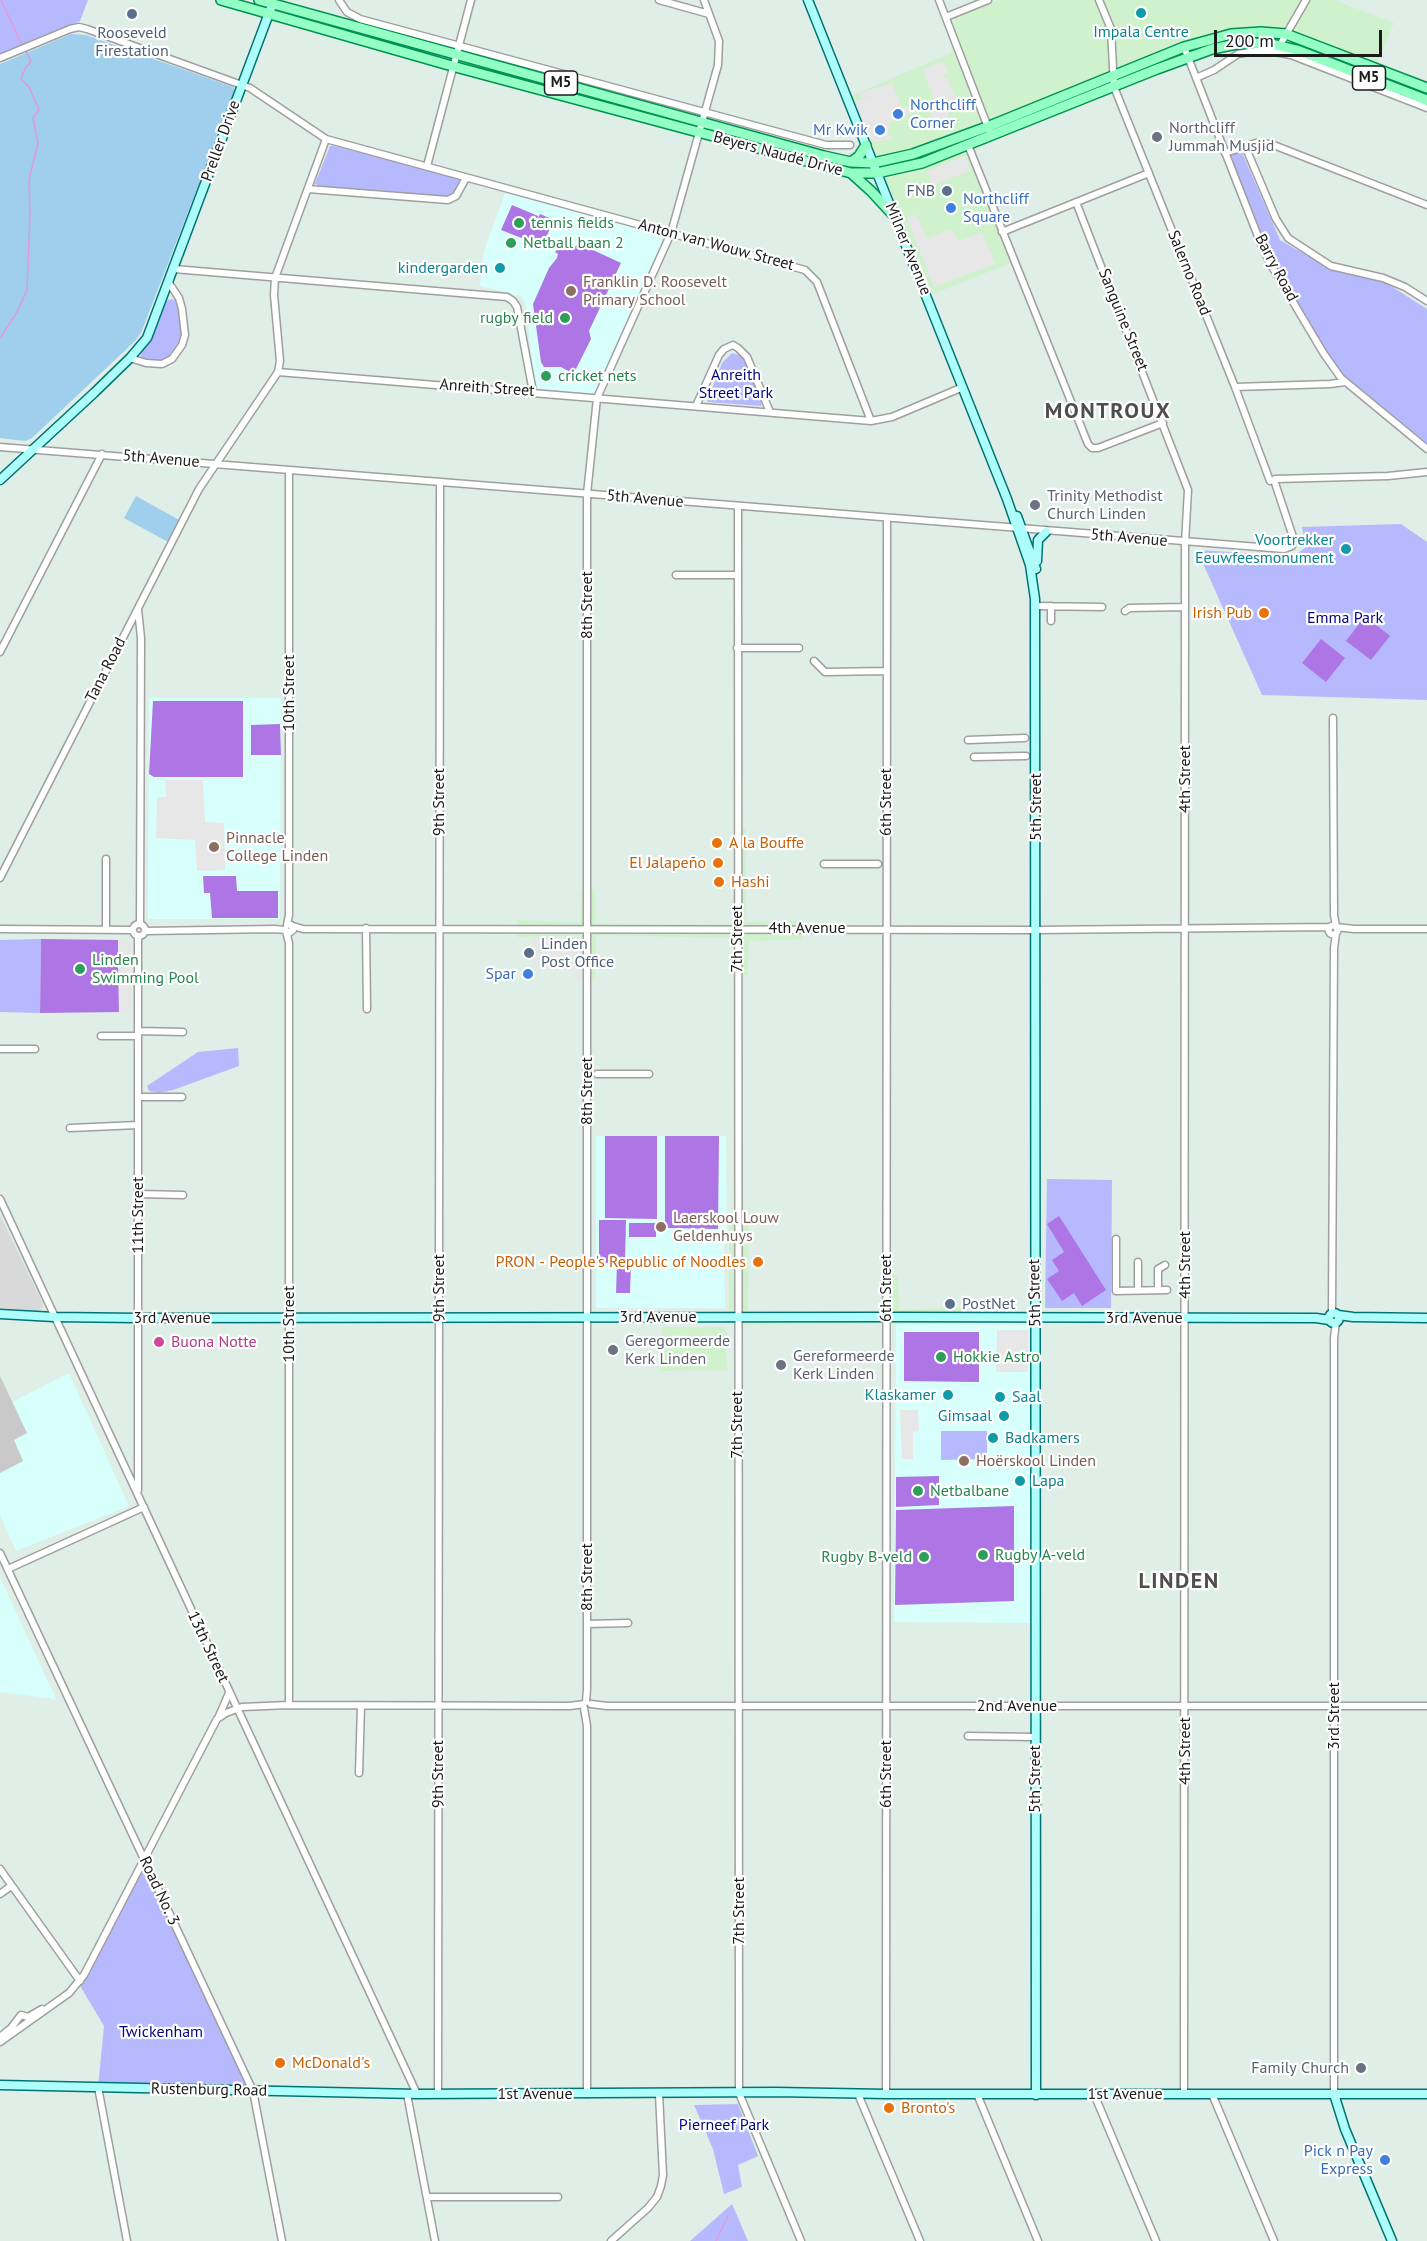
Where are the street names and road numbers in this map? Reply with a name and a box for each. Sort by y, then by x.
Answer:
road number: M5 [1352,66,1386,90]
road number: M5 [544,71,578,95]
street label: Preller Drive [197,98,245,184]
street label: Beyers Naudé Drive [711,127,845,181]
street label: Milner Avenue [881,200,935,298]
street label: Anton van Wouw Street [636,215,796,275]
street label: Salerno Road [1163,228,1215,318]
street label: Barry Road [1250,231,1302,305]
street label: Sanguine Street [1094,266,1152,374]
street label: Anreith Street [439,375,535,401]
street label: 5th Avenue [122,446,200,472]
street label: 5th Avenue [606,486,684,512]
street label: 5th Avenue [1090,525,1168,551]
street label: 8th Street [577,571,597,639]
street label: Tana Road [82,634,130,706]
street label: 10th Street [279,655,299,731]
street label: 4th Street [1175,745,1195,813]
street label: 9th Street [429,768,449,836]
street label: 6th Street [876,768,896,836]
street label: 5th Street [1026,773,1046,841]
street label: 7th Street [727,905,747,973]
street label: 4th Avenue [768,918,846,938]
street label: 8th Street [577,1057,597,1125]
street label: 11th Street [128,1177,148,1253]
street label: 4th Street [1175,1231,1195,1299]
street label: 9th Street [429,1254,449,1322]
street label: 6th Street [876,1254,896,1322]
street label: 5th Street [1025,1259,1045,1327]
street label: 10th Street [279,1286,299,1362]
street label: 3rd Avenue [619,1307,697,1327]
street label: 3rd Avenue [133,1308,211,1328]
street label: 3rd Avenue [1105,1308,1183,1328]
street label: 7th Street [727,1391,747,1459]
street label: 8th Street [577,1543,597,1611]
street label: 13th Street [183,1608,233,1686]
street label: 3rd Street [1324,1682,1344,1750]
street label: 2nd Avenue [977,1696,1057,1716]
street label: 4th Street [1175,1717,1195,1785]
street label: 9th Street [428,1740,448,1808]
street label: 6th Street [876,1740,896,1808]
street label: 5th Street [1025,1745,1045,1813]
street label: Road No. 3 [135,1854,183,1928]
street label: 7th Street [729,1877,749,1945]
street label: Rustenburg Road [151,2079,267,2101]
street label: 1st Avenue [497,2084,573,2104]
street label: 1st Avenue [1087,2084,1163,2104]

